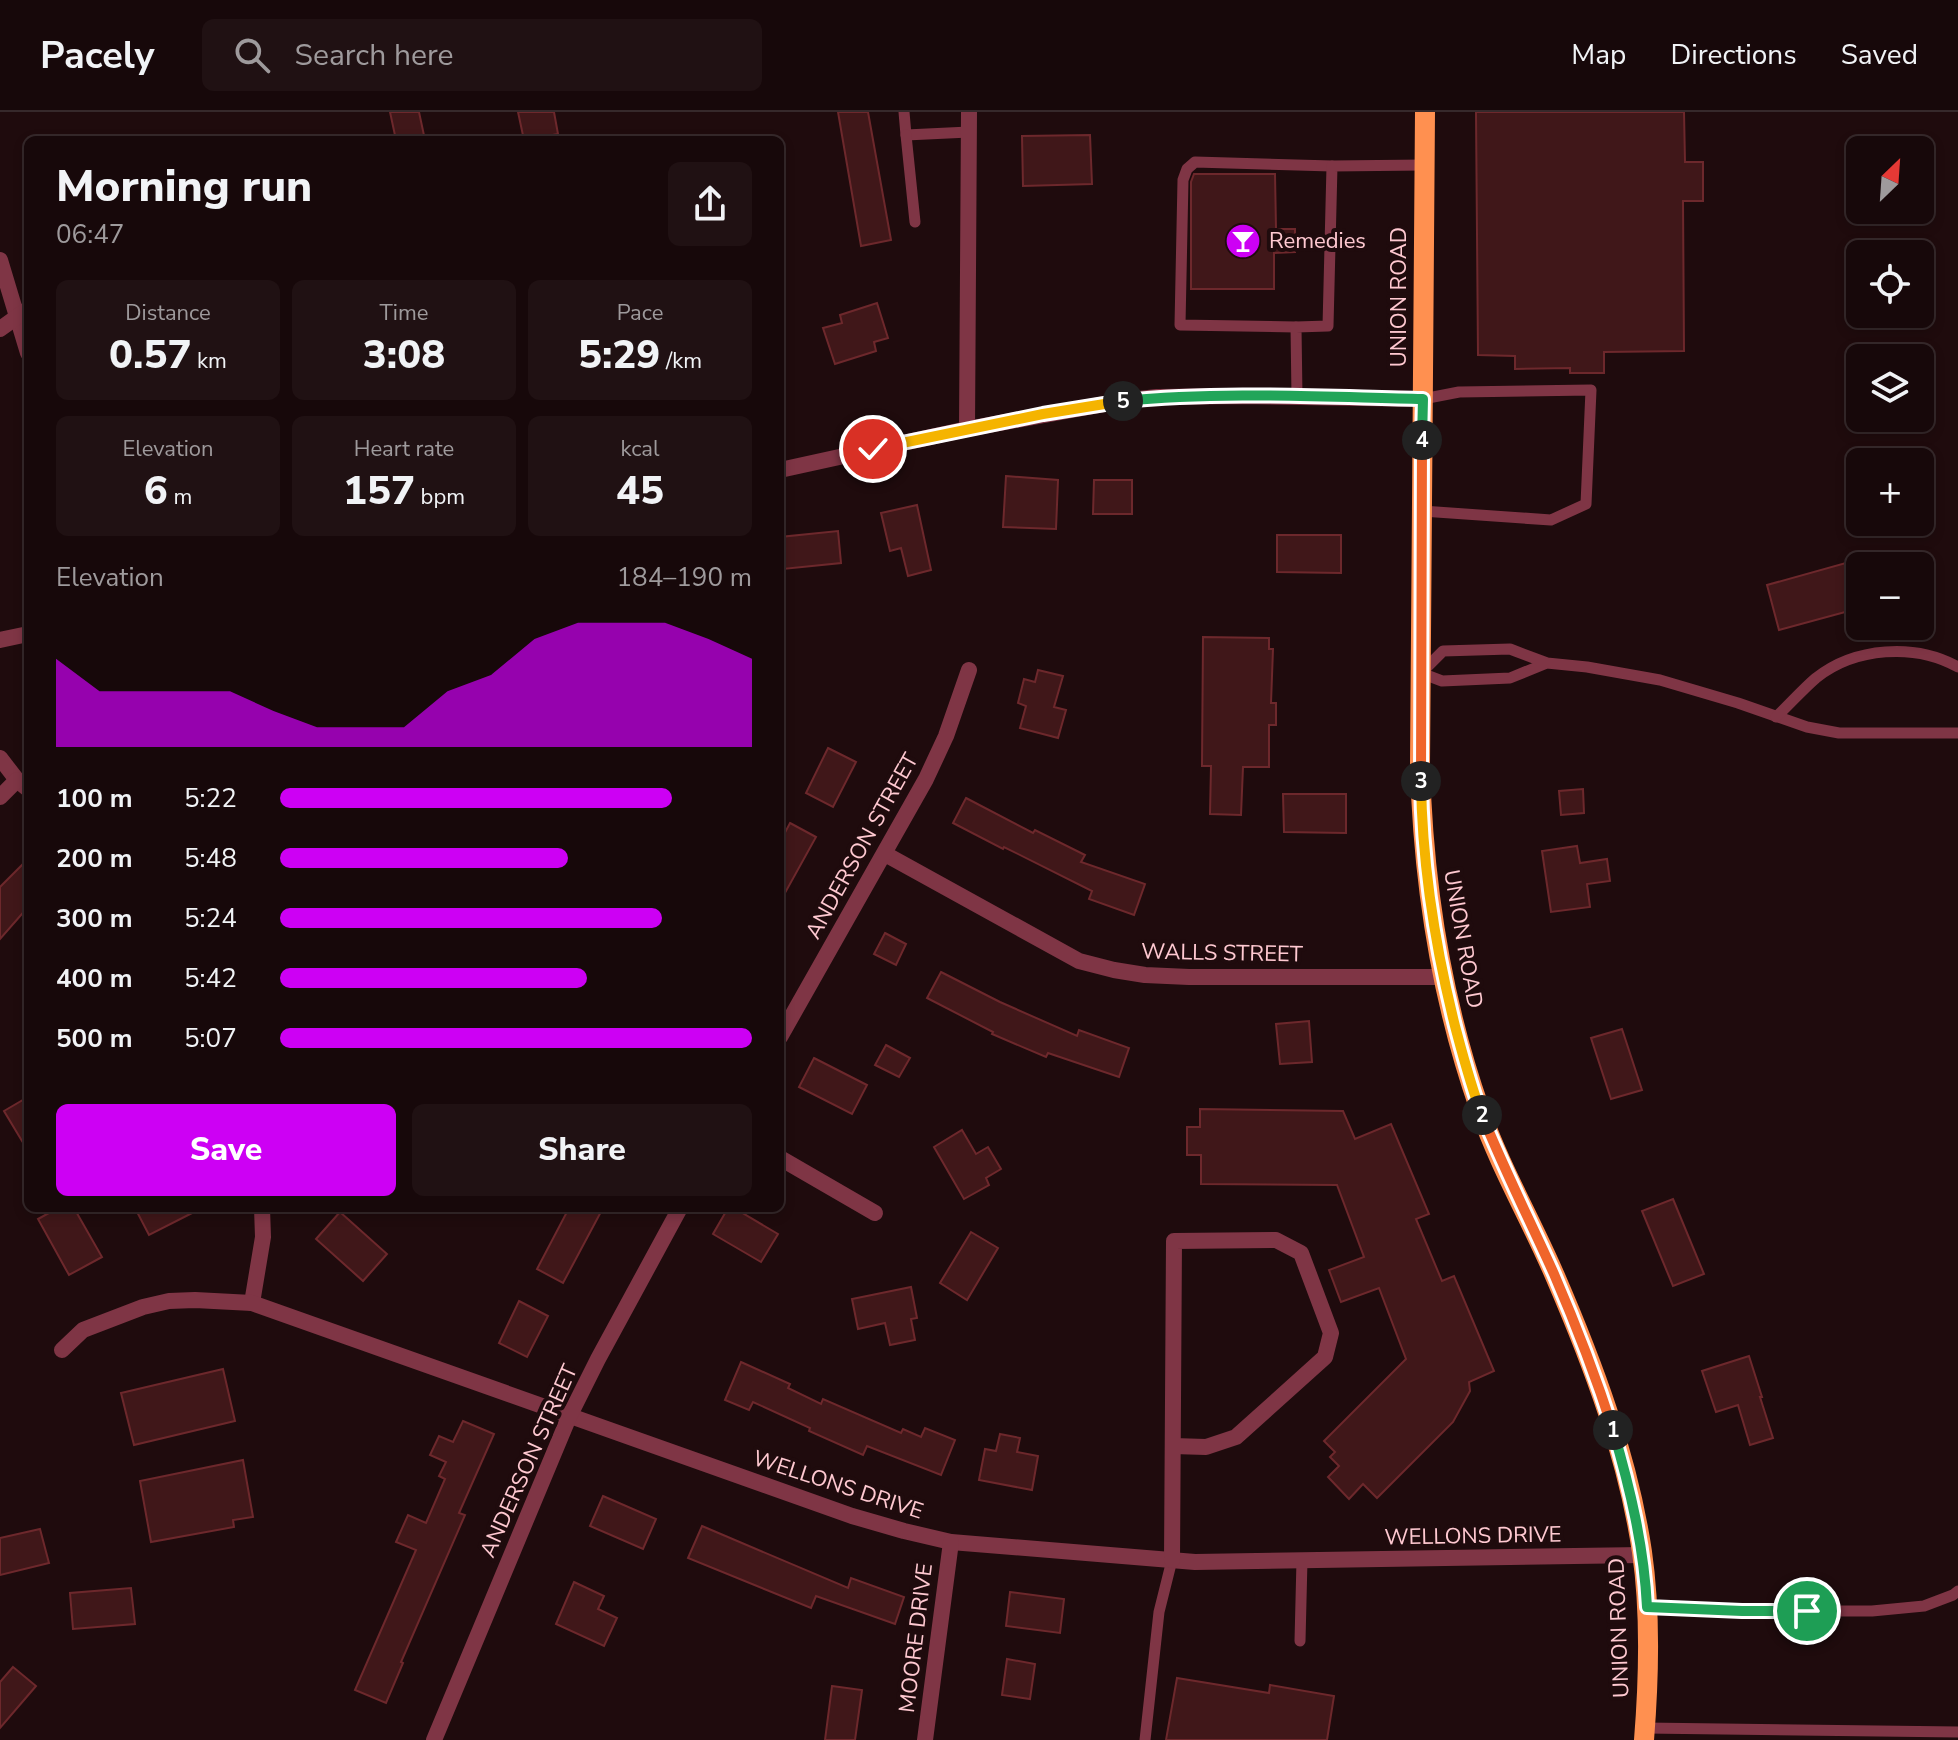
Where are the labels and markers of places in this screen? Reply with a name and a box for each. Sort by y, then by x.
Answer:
bar icon: Remedies [1224,222,1262,260]
place label: Remedies [1269,226,1366,256]
pin: 5 [1103,381,1143,421]
pin [839,415,907,483]
pin: 4 [1402,420,1442,460]
pin: 3 [1401,761,1441,801]
pin: 2 [1462,1095,1502,1135]
pin: 1 [1593,1410,1633,1450]
pin [1773,1577,1841,1645]

